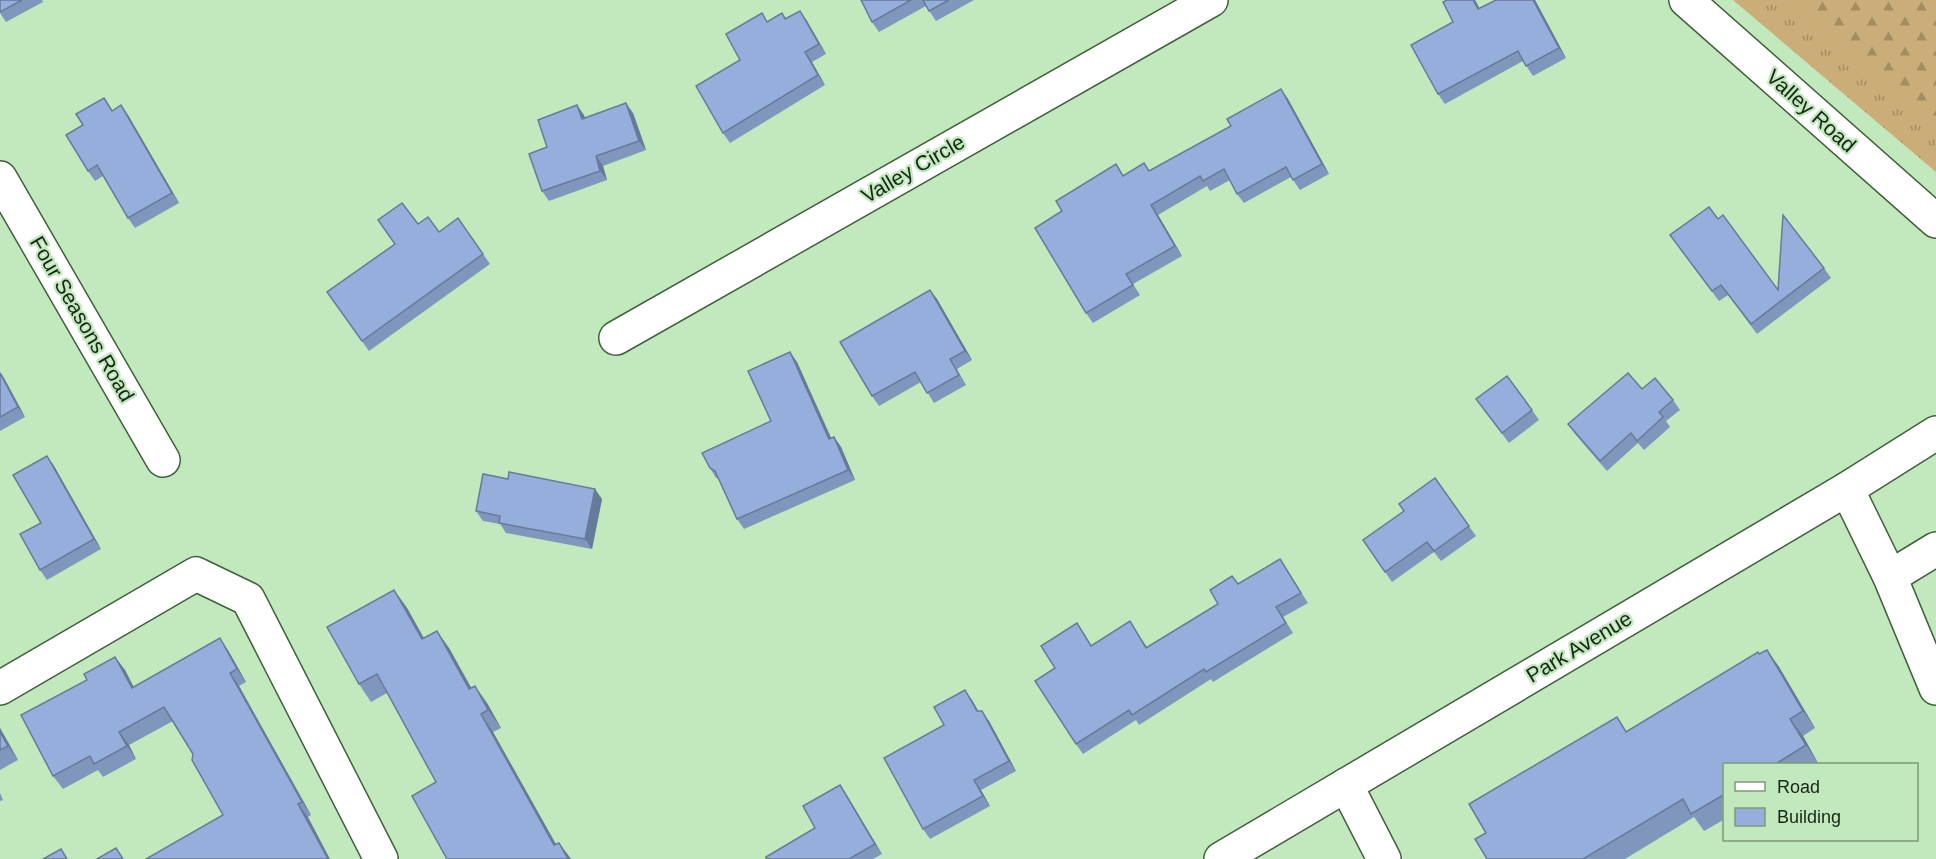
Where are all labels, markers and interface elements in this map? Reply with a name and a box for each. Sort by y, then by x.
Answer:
street label: Valley Road [1762,65,1861,157]
street label: Valley Circle [857,130,968,207]
street label: Four Seasons Road [26,232,139,405]
street label: Park Avenue [1522,606,1636,687]
legend [1723,763,1918,841]
text: Road [1777,777,1820,797]
text: Building [1777,807,1841,827]

